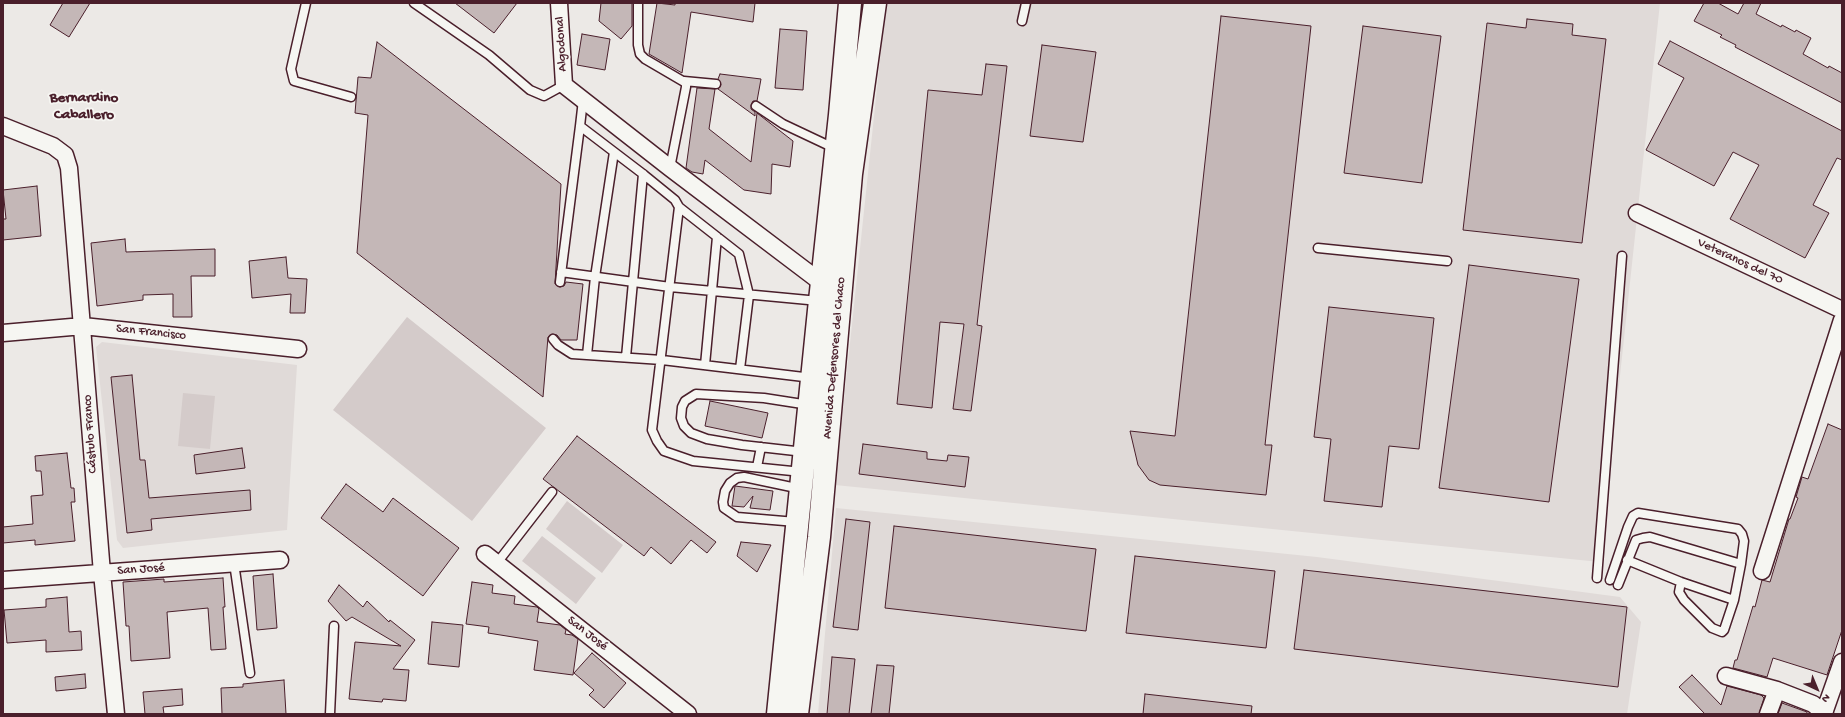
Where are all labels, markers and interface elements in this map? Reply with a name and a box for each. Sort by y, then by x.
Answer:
street label: Algodonal [553,16,571,72]
district label: Bernardino Caballero [50,90,118,125]
street label: Veteranos del 70 [1695,235,1785,289]
street label: Avenida Defensores del Chaco [820,276,850,440]
street label: San Francisco [115,322,187,344]
street label: Cástulo Franco [80,394,102,474]
street label: San José [117,561,165,579]
street label: San José [563,613,611,655]
north arrow [1797,669,1837,709]
text: N [1819,691,1832,704]

